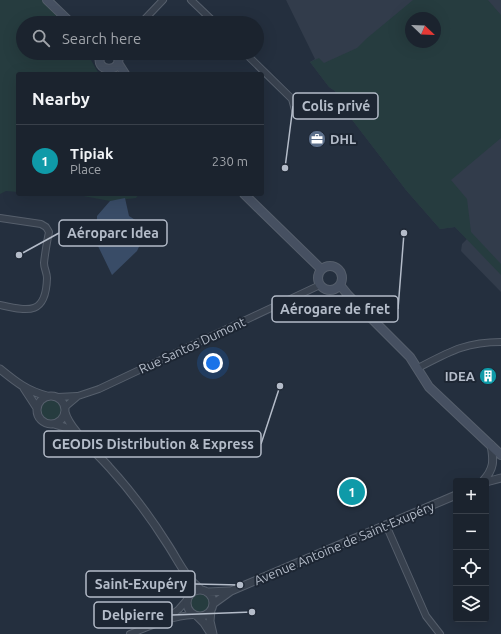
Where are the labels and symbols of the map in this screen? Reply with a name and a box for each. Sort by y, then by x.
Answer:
north arrow [405,12,441,48]
callout: Colis privé [293,93,378,119]
text: Colis privé [302,98,370,114]
office icon: DHL [307,129,327,149]
place label: DHL [330,132,356,146]
callout: Aéroparc Idea [59,220,167,246]
text: Aéroparc Idea [67,225,159,241]
callout: Aérogare de fret [272,296,398,322]
text: Aérogare de fret [280,301,390,317]
street label: Rue Santos Dumont [137,314,247,376]
your location [203,353,223,373]
building icon: IDEA [478,366,498,386]
place label: IDEA [445,369,476,383]
callout: GEODIS Distribution & Express [44,431,261,457]
text: GEODIS Distribution & Express [52,436,254,452]
pin: 1 [339,477,365,507]
street label: Avenue Antoine de Saint-Exupéry [252,499,436,587]
callout: Saint-Exupéry [86,571,195,597]
text: Saint-Exupéry [95,576,188,592]
callout: Delpierre [94,602,172,628]
text: Delpierre [102,607,164,623]

